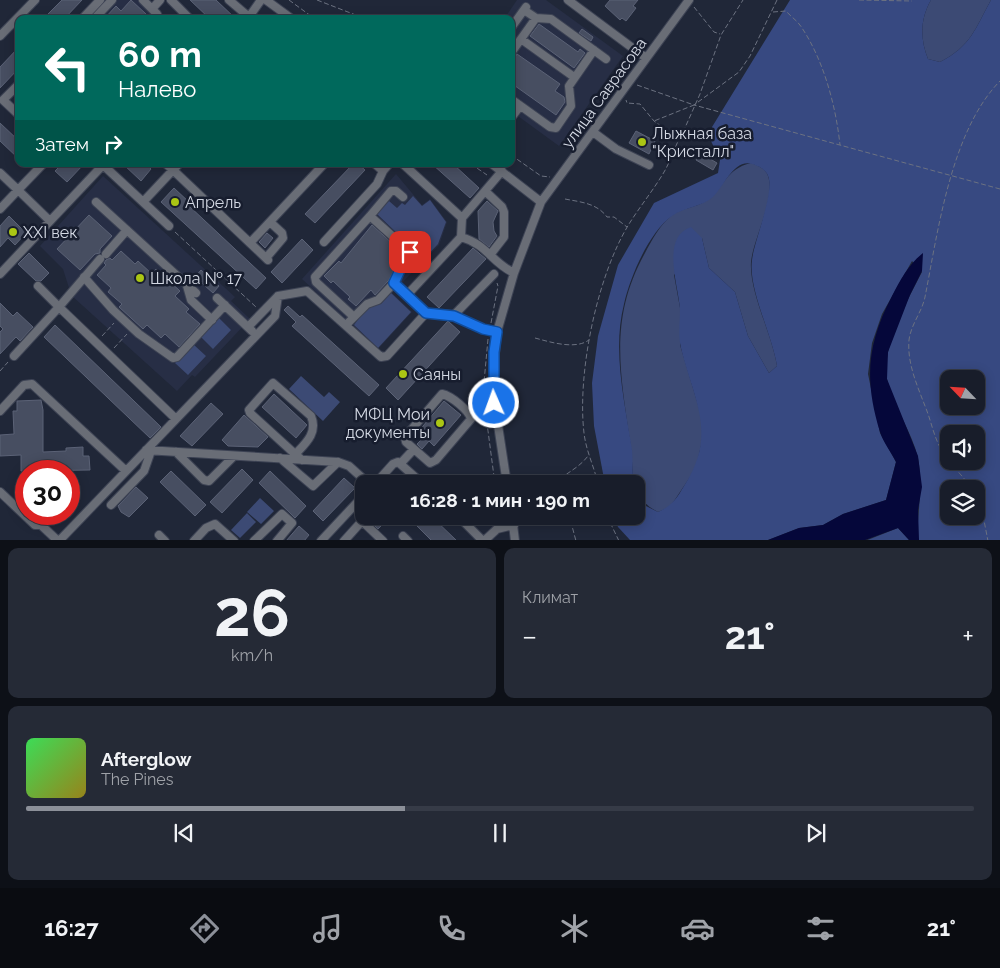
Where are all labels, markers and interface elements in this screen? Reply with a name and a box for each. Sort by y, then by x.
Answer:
text: 60 m [118,34,202,75]
street label: улица Саврасова [558,34,650,152]
icon: left [35,35,100,100]
text: Налево [118,76,196,102]
place label: Лыжная база "Кристалл" [652,124,752,161]
icon: right [99,130,127,158]
text: Затем [35,133,89,155]
marker: Лыжная база "Кристалл" [636,136,648,148]
place label: Апрель [185,193,241,212]
marker: Апрель [169,196,181,208]
place label: XXI век [23,223,78,242]
marker: XXI век [7,226,19,238]
pin [389,231,431,273]
icon: arrive [396,238,424,266]
place label: Школа № 17 [150,269,243,288]
marker: Школа № 17 [134,272,146,284]
place label: Саяны [413,365,461,384]
marker: Саяны [397,368,409,380]
north arrow [940,370,985,415]
map controls [940,370,985,525]
position arrow [467,376,519,428]
place label: МФЦ Мои документы [346,405,430,442]
marker: МФЦ Мои документы [434,417,446,429]
button: sound [940,425,985,470]
speed limit sign: 30 [15,460,80,525]
button: layers [940,480,985,525]
text: 16:28 · 1 мин · 190 m [410,489,590,511]
text: 26 [214,575,290,651]
text: Климат [522,588,578,607]
text: 21° [725,613,775,658]
text: − [522,620,537,653]
text: + [962,620,974,653]
text: km/h [231,646,273,665]
text: Afterglow [101,748,191,770]
text: The Pines [101,770,173,789]
icon: previous [170,819,198,847]
icon: pause [486,819,514,847]
icon: next [802,819,830,847]
icon: directions [187,911,222,946]
icon: music [310,911,345,946]
icon: phone [434,911,469,946]
icon: climate [557,911,592,946]
icon: car [680,911,715,946]
icon: filters [803,911,838,946]
text: 16:27 [44,915,99,941]
text: 21° [927,915,956,941]

